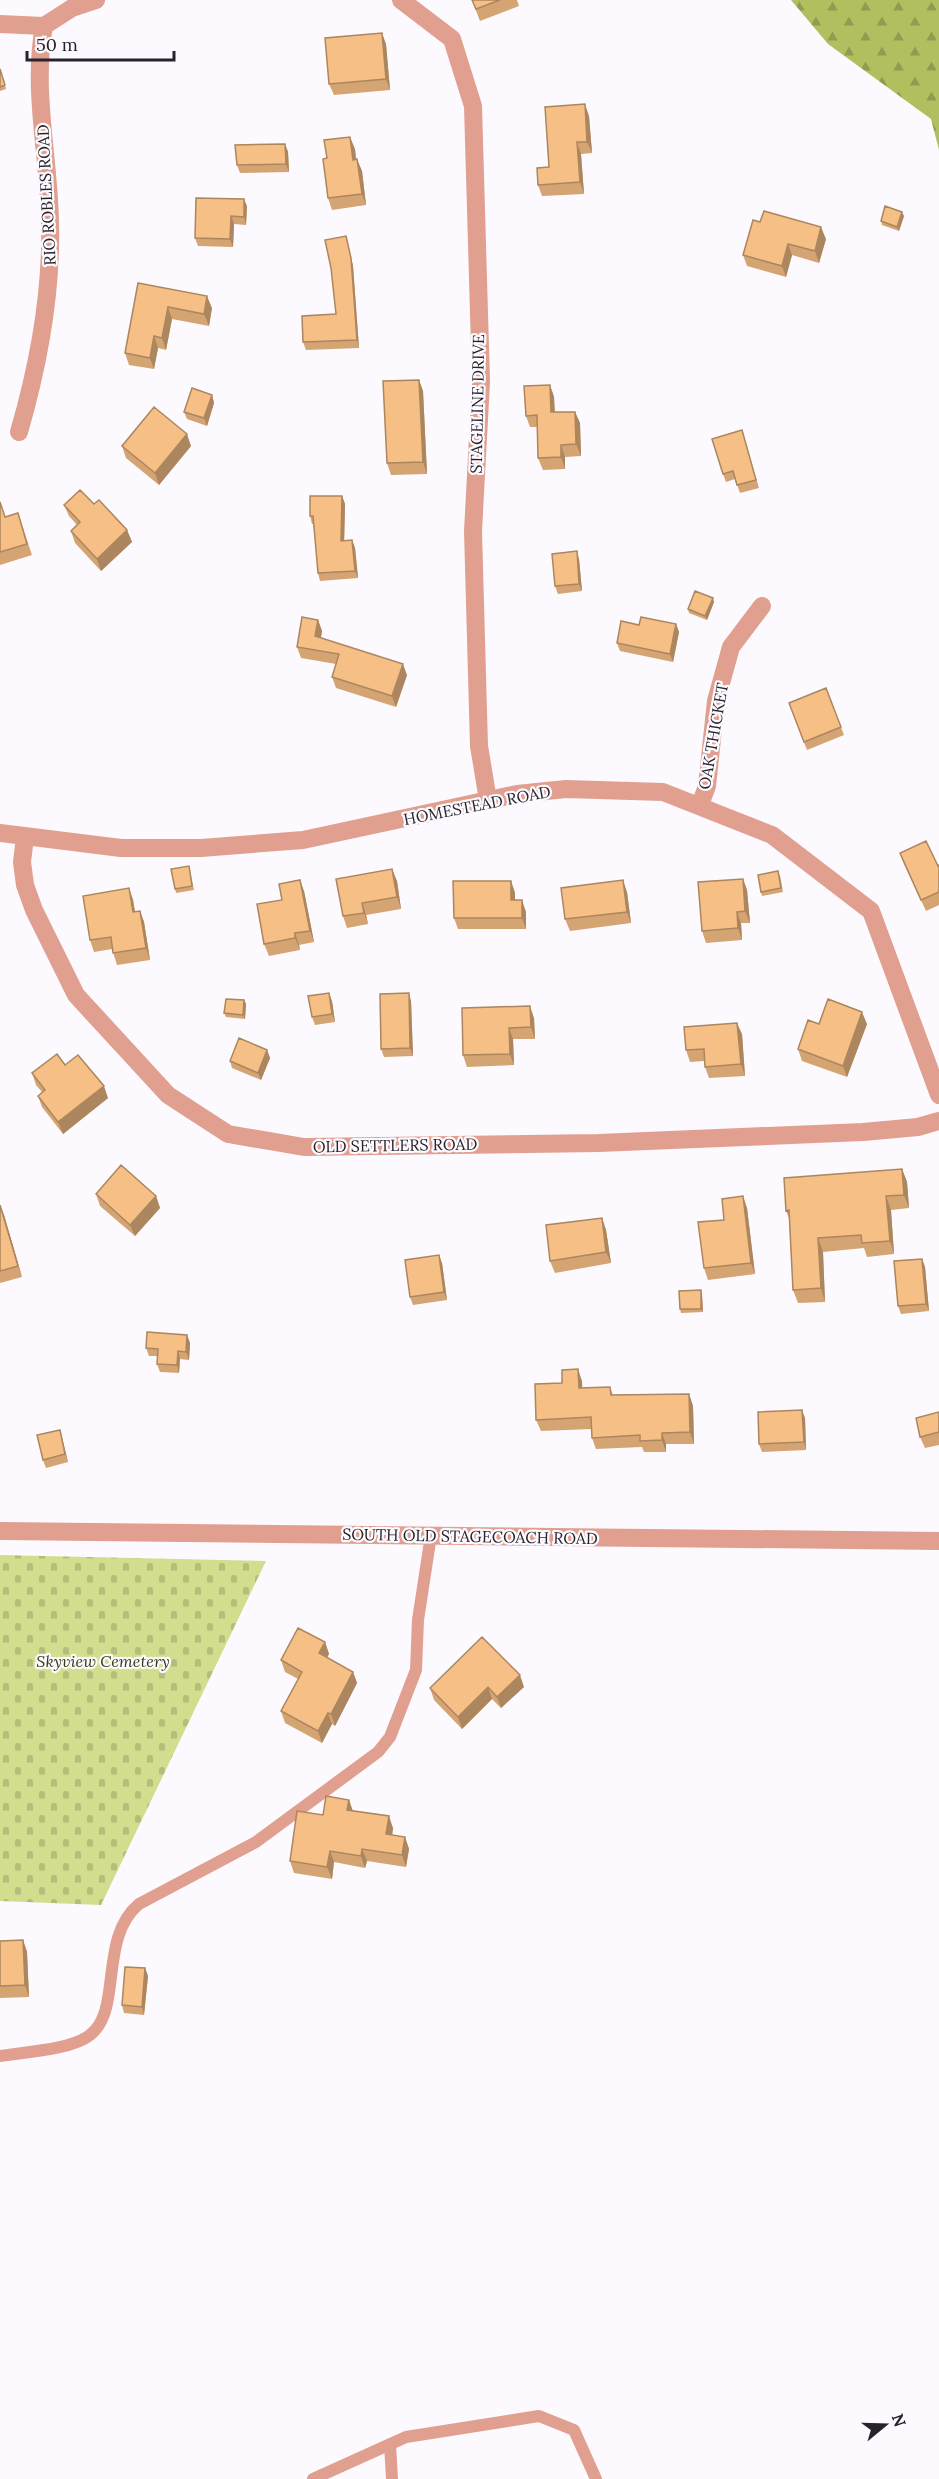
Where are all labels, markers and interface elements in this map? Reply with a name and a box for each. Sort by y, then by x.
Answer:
scale bar [27,24,174,62]
text: 50 m [36,33,78,56]
street label: RIO ROBLES ROAD [32,124,60,266]
street label: STAGELINE DRIVE [466,334,488,474]
street label: OAK THICKET [694,681,732,791]
street label: HOMESTEAD ROAD [402,781,552,829]
street label: OLD SETTLERS ROAD [313,1134,477,1156]
street label: SOUTH OLD STAGECOACH ROAD [342,1524,598,1548]
park label: Skyview Cemetery [36,1651,170,1671]
north arrow [855,2395,915,2455]
text: N [888,2411,911,2429]

